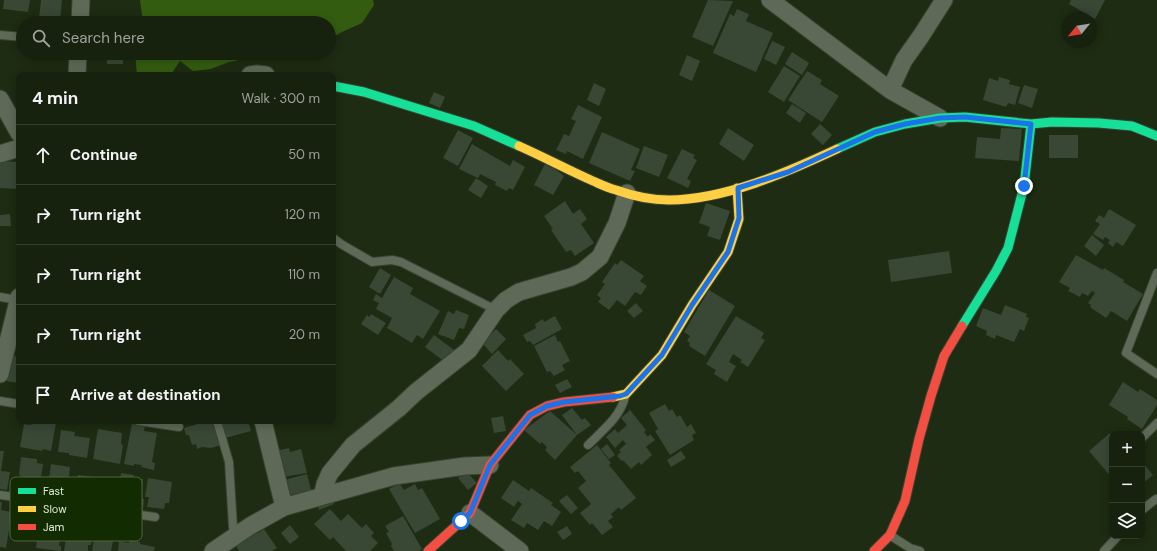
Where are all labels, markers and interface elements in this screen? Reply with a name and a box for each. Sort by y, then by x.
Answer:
north arrow [1061,12,1097,48]
search box [16,16,336,60]
icon: search [30,27,52,49]
text: Search here [62,28,145,48]
text: 4 min [32,87,78,109]
text: Walk · 300 m [242,90,320,107]
icon: ahead [32,144,54,166]
text: Continue [70,145,138,165]
text: 50 m [288,146,320,163]
route end [1015,177,1033,195]
icon: right [32,204,54,226]
text: Turn right [70,205,141,225]
text: 120 m [285,206,320,223]
icon: right [32,264,54,286]
text: Turn right [70,265,141,285]
text: 110 m [288,266,320,283]
icon: right [32,324,54,346]
text: Turn right [70,325,141,345]
text: 20 m [289,326,320,343]
icon: arrive [32,384,54,406]
text: Arrive at destination [70,385,221,405]
map controls [1109,431,1145,539]
button: + [1109,431,1145,467]
button: − [1109,467,1145,503]
legend [10,477,142,541]
text: Fast [43,484,64,498]
text: Slow [43,502,67,516]
button: layers [1109,503,1145,539]
route start [452,512,470,530]
text: Jam [43,520,64,534]

